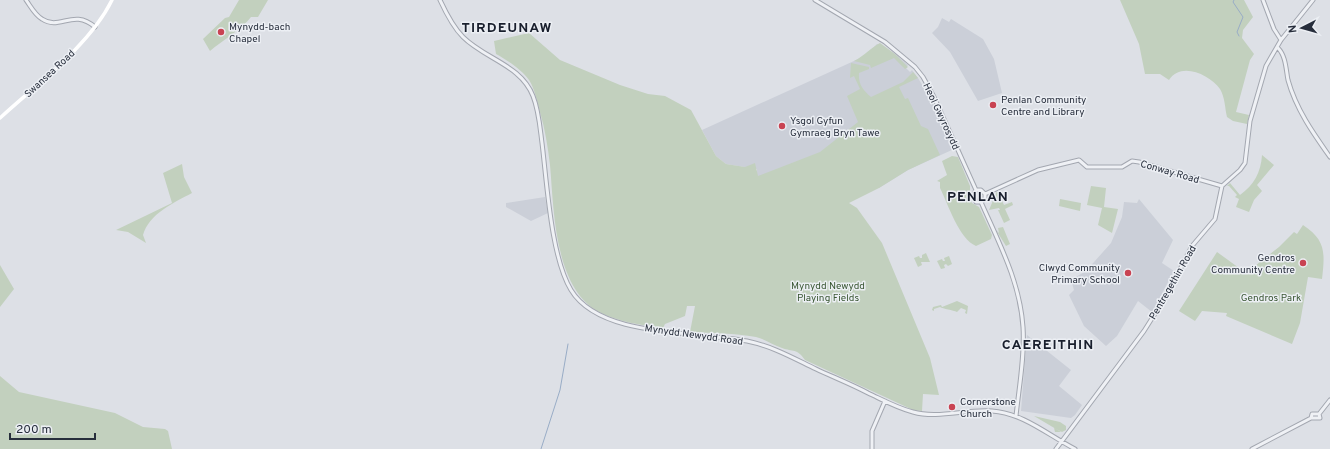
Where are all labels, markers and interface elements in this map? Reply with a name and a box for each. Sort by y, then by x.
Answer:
north arrow [1282,8,1322,48]
district label: TIRDEUNAW [462,20,552,37]
place label: Mynydd-bach Chapel [229,21,290,46]
text: N [1286,24,1300,34]
marker: Mynydd-bach Chapel [216,27,226,37]
street label: Swansea Road [22,47,78,101]
street label: Heol Gwyrosydd [919,81,962,152]
place label: Penlan Community Centre and Library [1001,94,1086,119]
marker: Penlan Community Centre and Library [988,100,998,110]
place label: Ysgol Gyfun Gymraeg Bryn Tawe [790,115,880,140]
marker: Ysgol Gyfun Gymraeg Bryn Tawe [777,121,787,131]
street label: Conway Road [1139,158,1201,187]
district label: PENLAN [947,189,1009,206]
street label: Pentregethin Road [1147,243,1200,322]
place label: Gendros Community Centre [1211,252,1295,277]
marker: Gendros Community Centre [1298,258,1308,268]
place label: Clwyd Community Primary School [1039,262,1120,287]
marker: Clwyd Community Primary School [1123,268,1133,278]
park label: Mynydd Newydd Playing Fields [791,280,865,305]
park label: Gendros Park [1241,292,1301,305]
street label: Mynydd Newydd Road [644,322,744,349]
district label: CAEREITHIN [1002,337,1094,354]
place label: Cornerstone Church [960,396,1016,421]
marker: Cornerstone Church [947,402,957,412]
scale bar [10,415,95,441]
text: 200 m [16,422,52,438]

